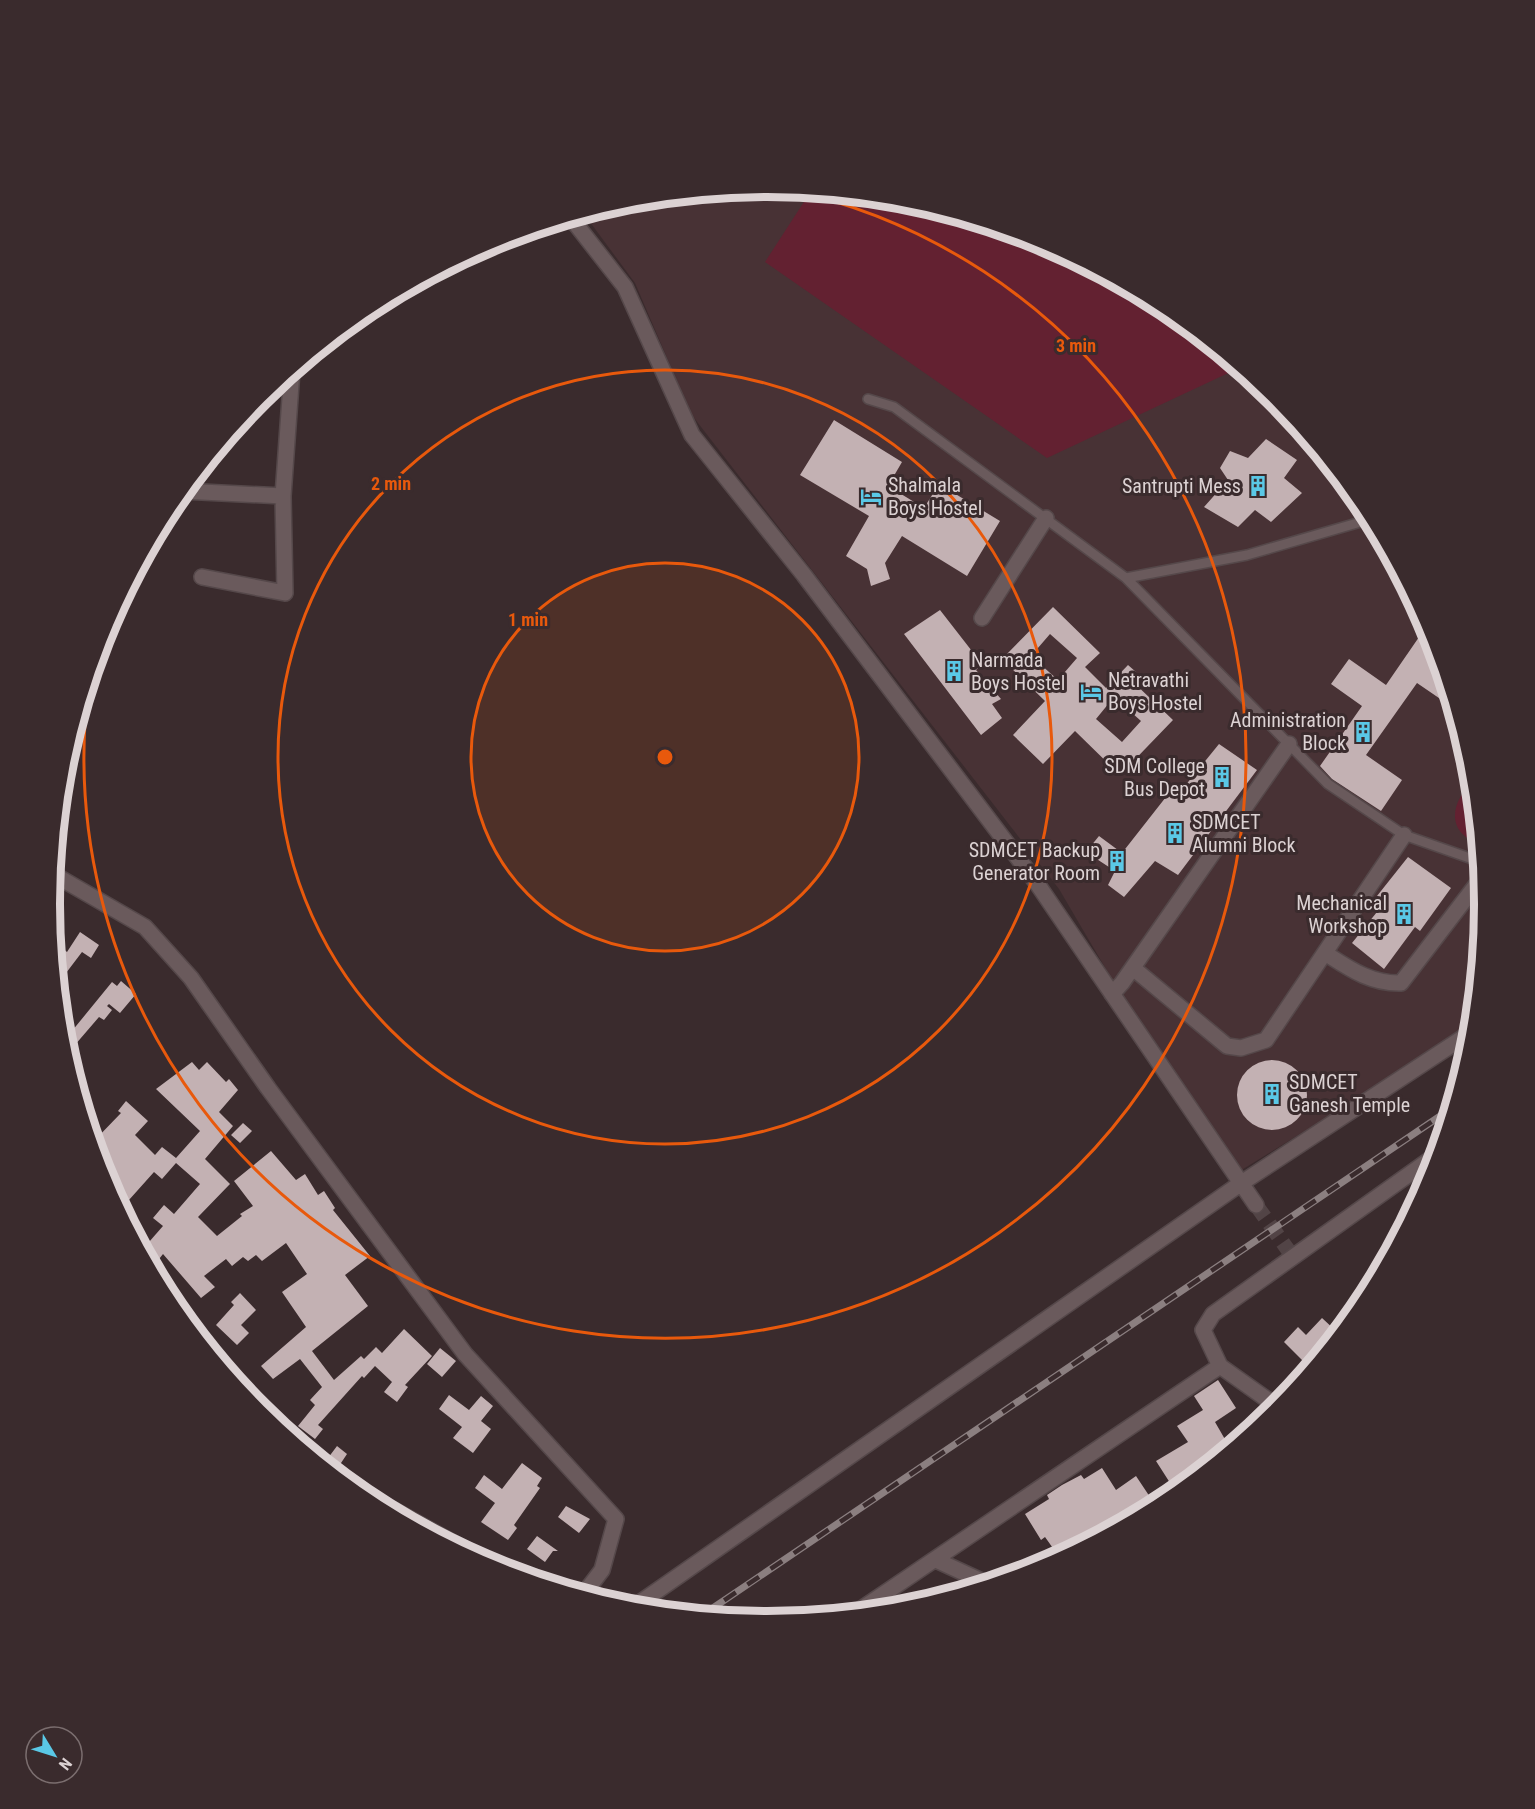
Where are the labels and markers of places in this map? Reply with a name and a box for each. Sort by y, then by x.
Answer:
place label: Shalmala Boys Hostel [888,473,982,520]
place label: Santrupti Mess [1122,474,1241,498]
building icon: Santrupti Mess [1246,474,1270,498]
hotel icon: Shalmala Boys Hostel [859,485,883,509]
place label: Narmada Boys Hostel [971,648,1065,695]
building icon: Narmada Boys Hostel [942,659,966,683]
place label: Netravathi Boys Hostel [1108,668,1202,715]
hotel icon: Netravathi Boys Hostel [1079,680,1103,704]
place label: Administration Block [1230,708,1346,755]
building icon: Administration Block [1351,720,1375,744]
centre of rings [655,747,675,767]
place label: SDM College Bus Depot [1104,754,1205,801]
building icon: SDM College Bus Depot [1210,765,1234,789]
place label: SDMCET Alumni Block [1192,810,1296,857]
building icon: SDMCET Alumni Block [1163,821,1187,845]
place label: SDMCET Backup Generator Room [969,838,1100,885]
building icon: SDMCET Backup Generator Room [1105,849,1129,873]
place label: Mechanical Workshop [1296,891,1387,938]
building icon: Mechanical Workshop [1392,902,1416,926]
place label: SDMCET Ganesh Temple [1289,1070,1410,1117]
building icon: SDMCET Ganesh Temple [1260,1082,1284,1106]

